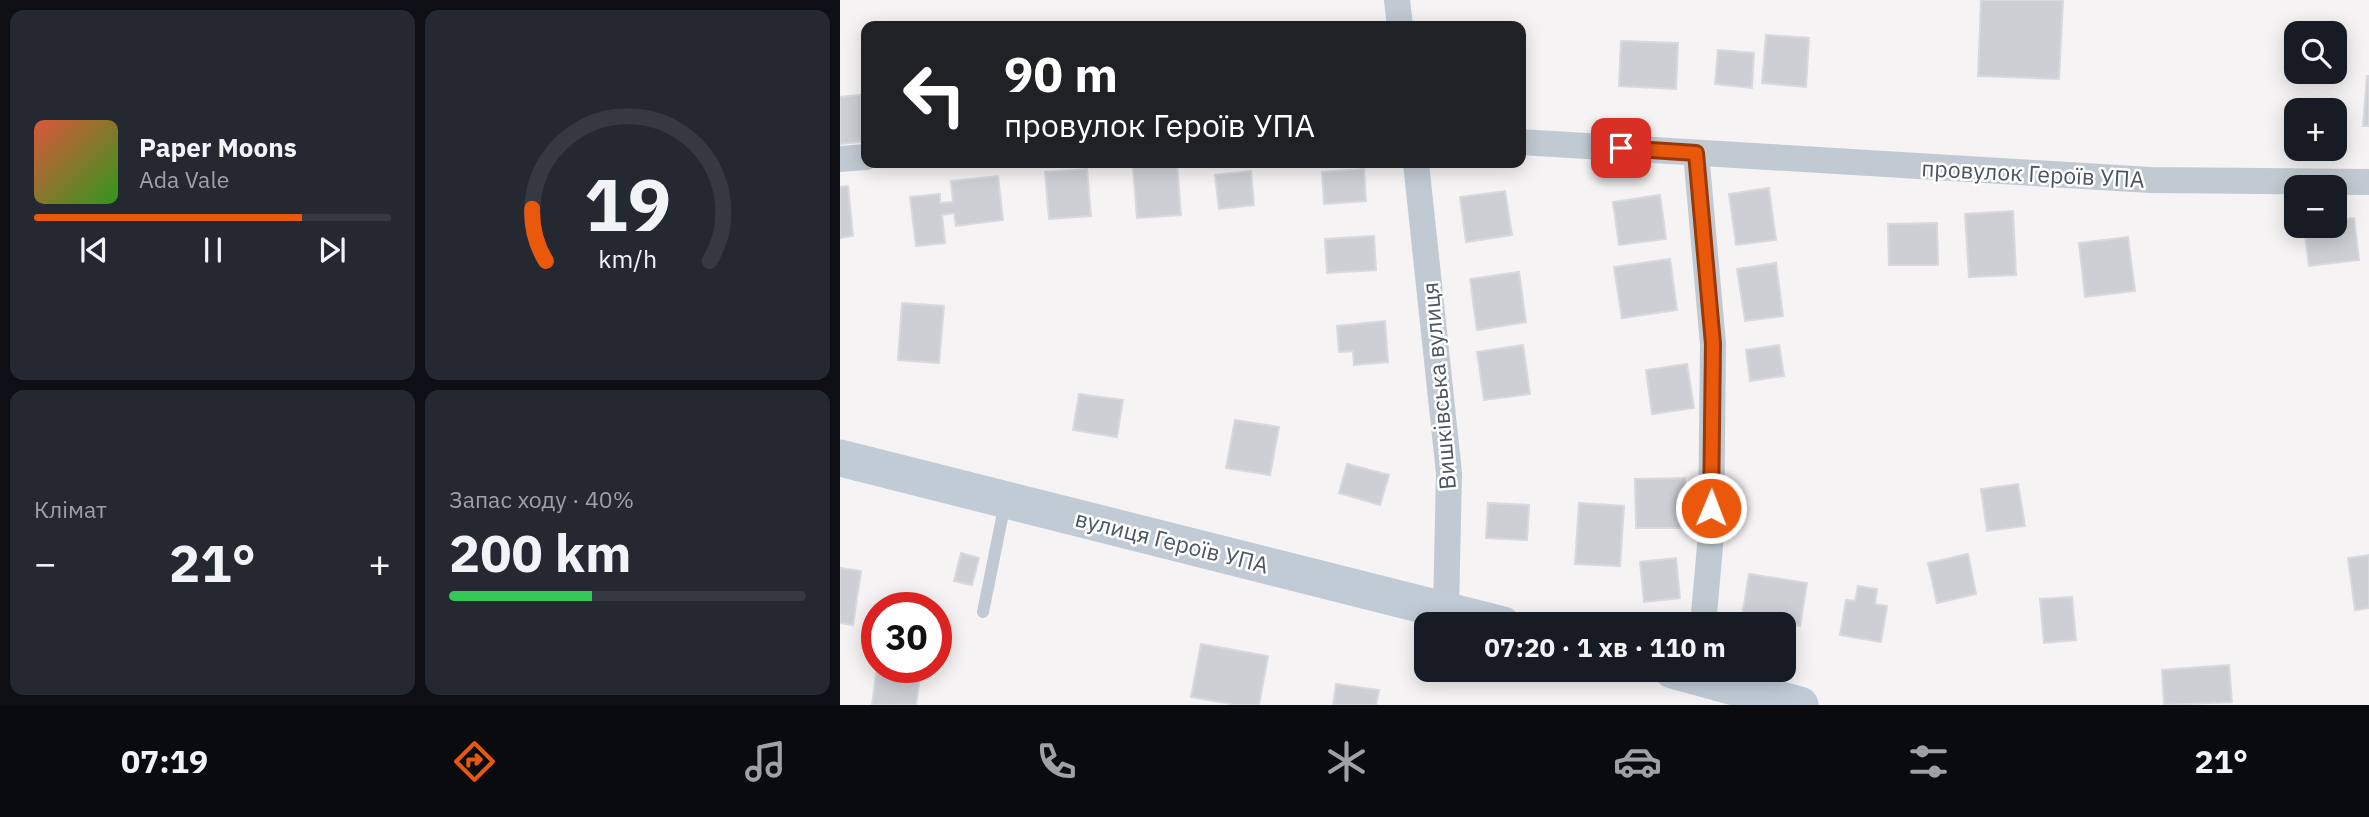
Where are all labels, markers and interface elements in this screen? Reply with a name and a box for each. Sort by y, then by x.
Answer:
map controls [2284,21,2347,238]
button: search [2284,21,2347,84]
text: 90 m [1004,42,1118,105]
icon: left [889,49,980,140]
button: + [2284,98,2347,161]
text: провулок Героїв УПА [1004,104,1315,146]
pin [1591,118,1651,178]
icon: arrive [1602,129,1640,167]
text: Paper Moons [139,130,297,164]
street label: провулок Героїв УПА [1921,152,2146,194]
text: 19 [584,156,671,251]
text: Ada Vale [139,164,229,194]
button: − [2284,175,2347,238]
icon: previous [75,231,113,269]
icon: pause [194,231,232,269]
icon: next [313,231,351,269]
text: km/h [598,242,657,275]
street label: Вишківська вулиця [1414,281,1462,491]
position arrow [1674,471,1748,545]
text: Запас ходу · 40% [449,484,634,514]
text: Клімат [34,494,107,524]
street label: вулиця Героїв УПА [1072,502,1272,580]
text: 200 km [449,519,631,586]
text: 21° [169,529,256,596]
text: − [34,538,57,587]
text: + [368,538,391,587]
speed limit sign: 30 [861,592,952,683]
text: 07:20 · 1 хв · 110 m [1484,630,1726,664]
icon: directions [450,737,499,786]
icon: music [741,737,790,786]
icon: phone [1032,737,1081,786]
icon: climate [1322,737,1371,786]
icon: car [1613,737,1662,786]
icon: filters [1904,737,1953,786]
text: 07:19 [121,740,208,782]
text: 21° [2195,740,2248,782]

